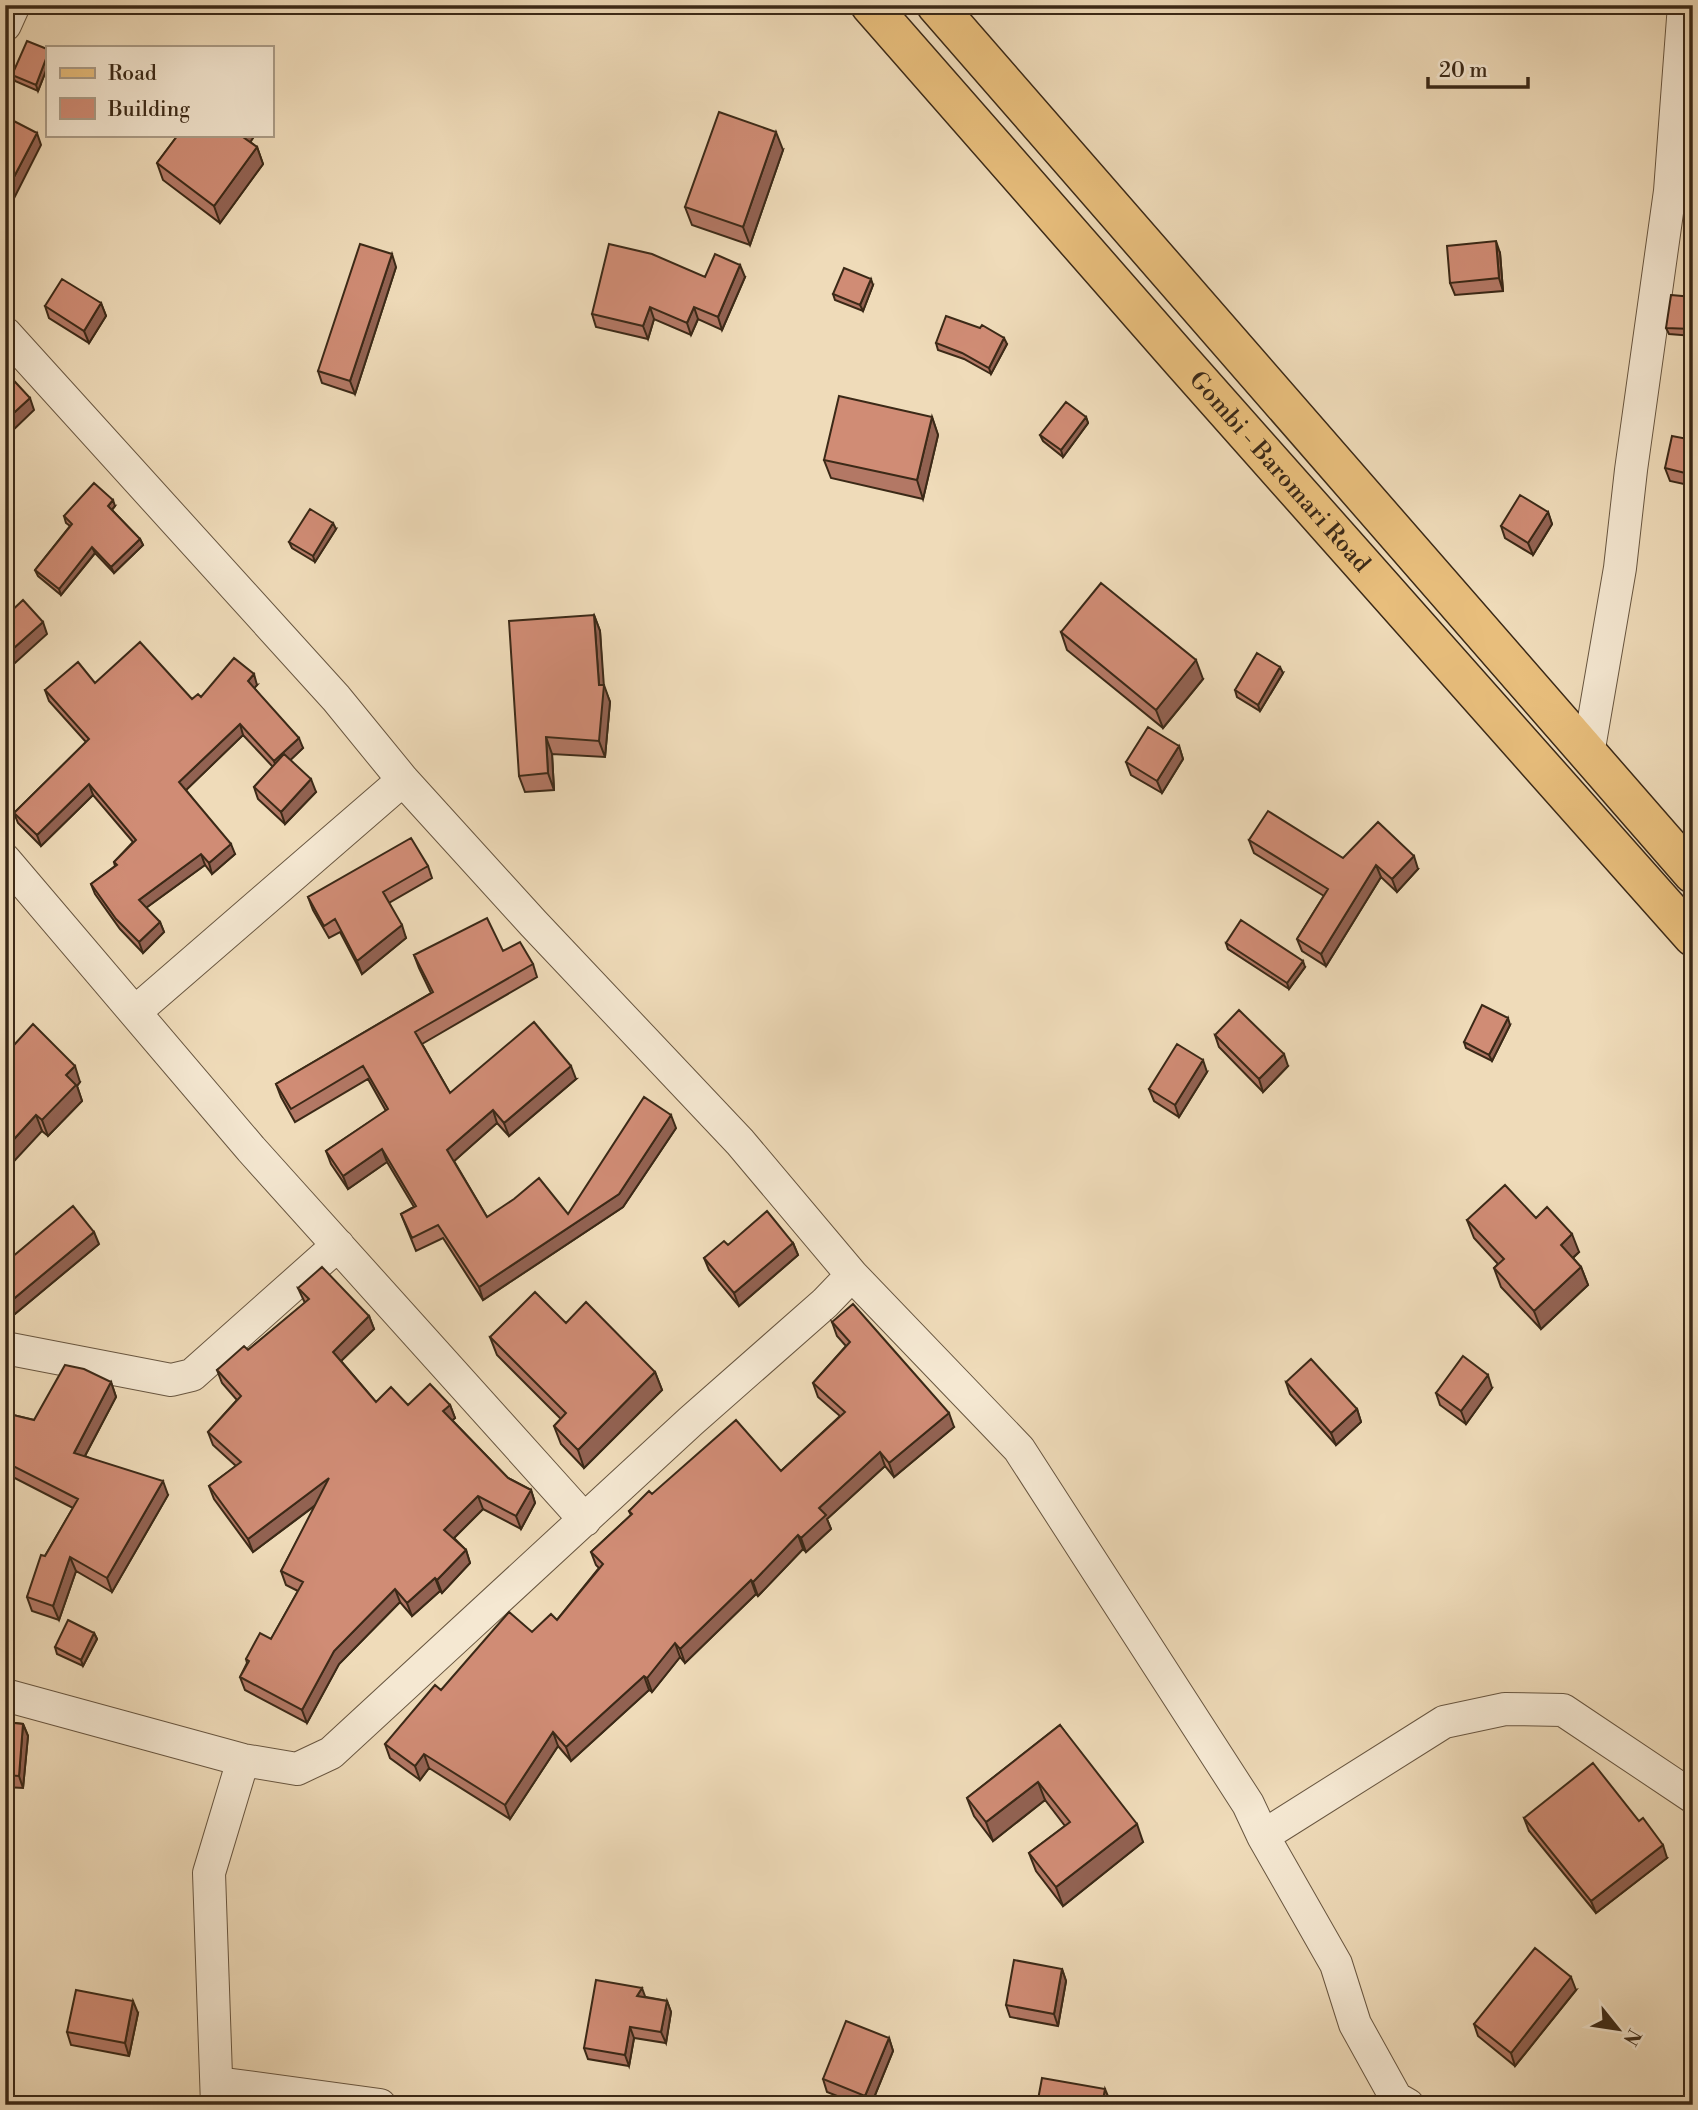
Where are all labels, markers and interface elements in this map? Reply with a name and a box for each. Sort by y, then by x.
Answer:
legend [46,46,273,136]
scale bar [1428,46,1528,90]
text: 20 m [1439,58,1488,84]
text: Road [108,61,157,87]
text: Building [107,97,190,123]
street label: Gombi - Baromari Road [1182,366,1376,579]
north arrow [1582,1994,1652,2064]
text: N [1618,2024,1646,2050]

